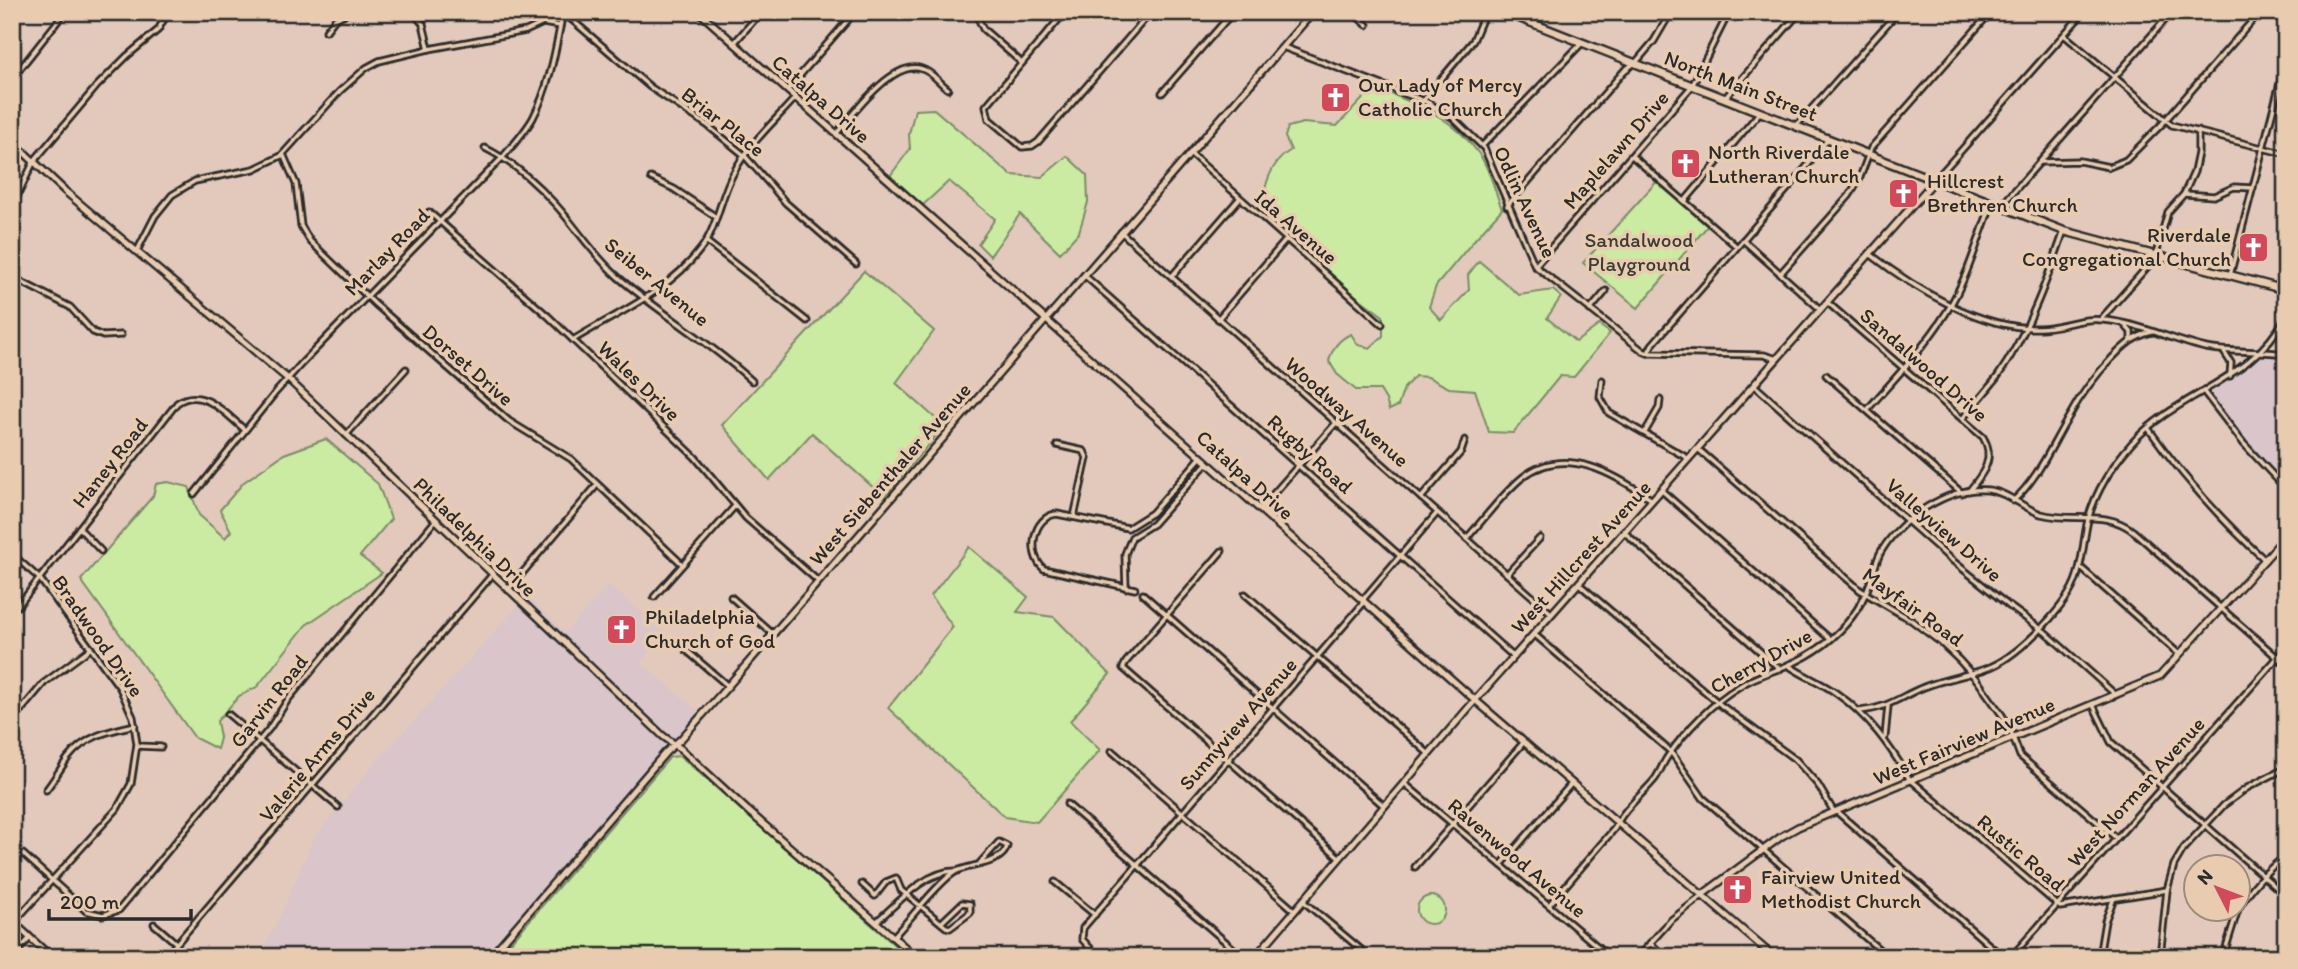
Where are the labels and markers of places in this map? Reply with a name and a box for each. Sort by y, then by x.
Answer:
place label: Our Lady of Mercy Catholic Church [1358,72,1522,121]
church icon: Our Lady of Mercy Catholic Church [1318,80,1352,114]
place label: North Riverdale Lutheran Church [1708,139,1859,188]
church icon: North Riverdale Lutheran Church [1668,147,1702,181]
place label: Hillcrest Brethren Church [1927,168,2078,217]
church icon: Hillcrest Brethren Church [1887,176,1921,210]
place label: Riverdale Congregational Church [2022,222,2231,271]
church icon: Riverdale Congregational Church [2237,230,2271,264]
place label: Philadelphia Church of God [645,604,776,653]
church icon: Philadelphia Church of God [605,612,639,646]
place label: Fairview United Methodist Church [1761,864,1921,913]
church icon: Fairview United Methodist Church [1721,872,1755,906]

